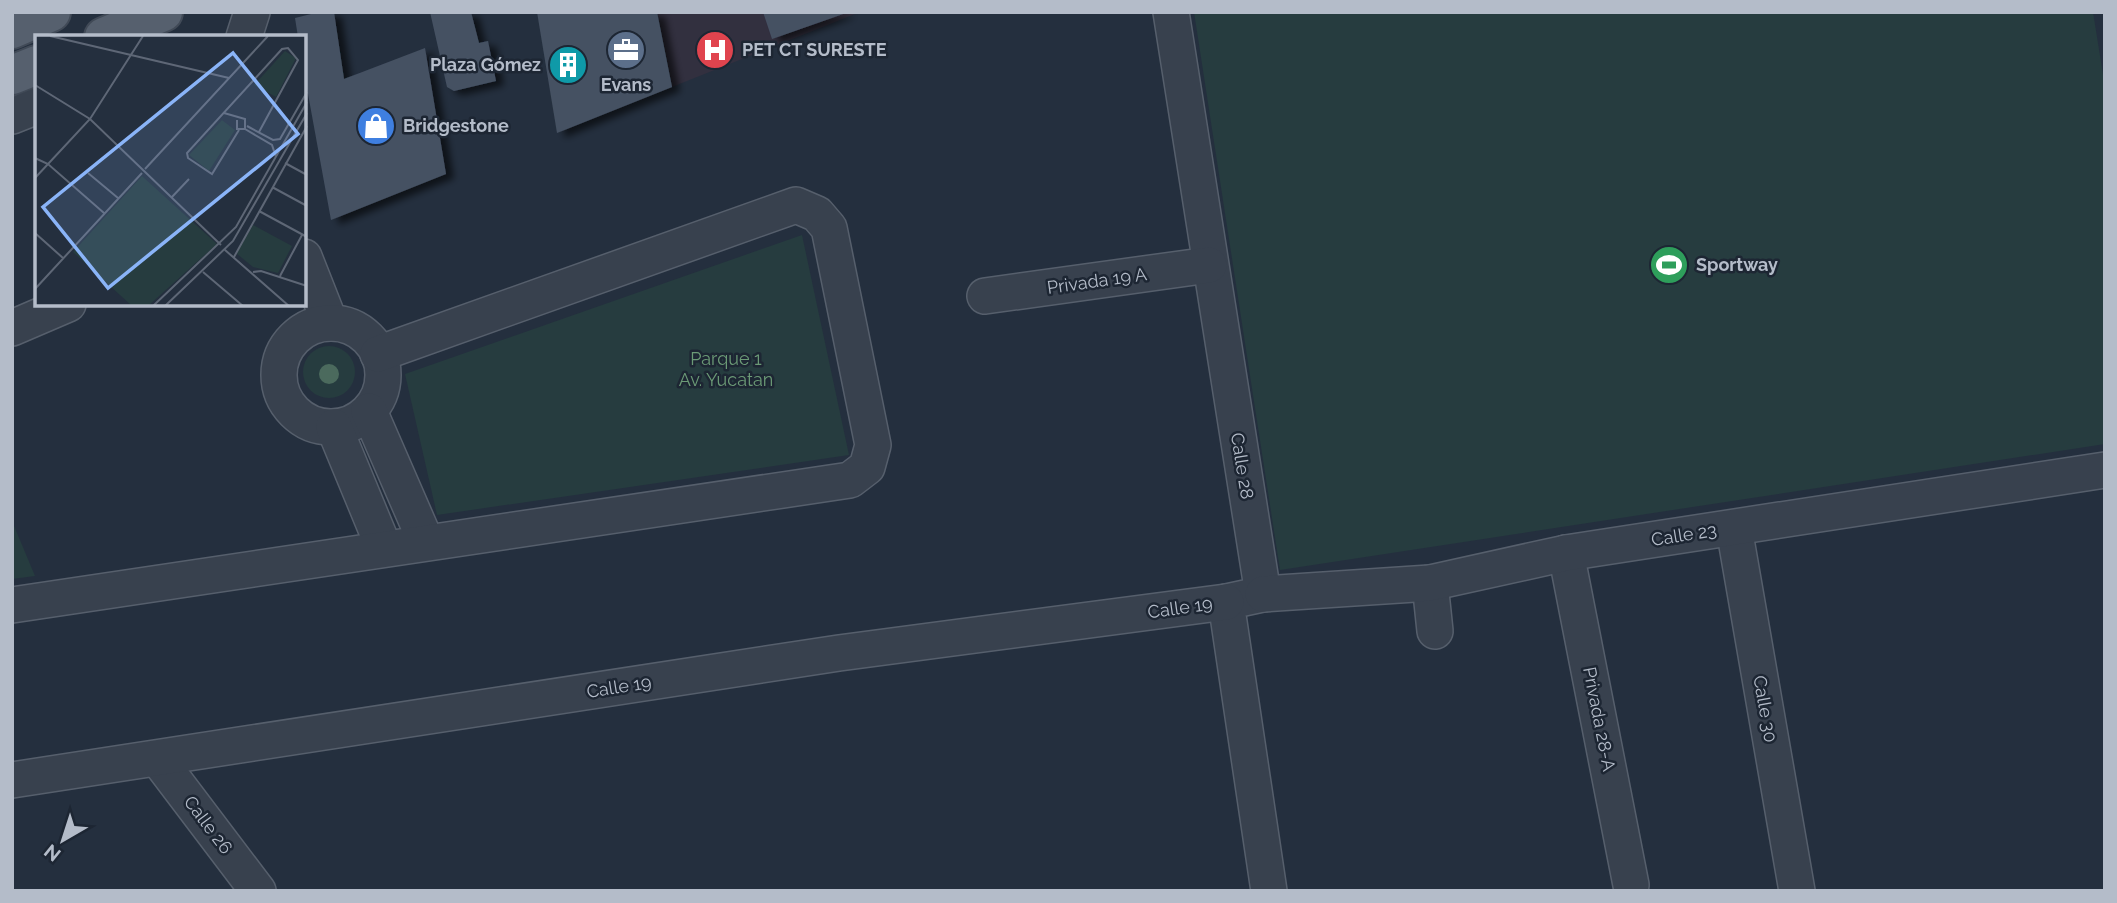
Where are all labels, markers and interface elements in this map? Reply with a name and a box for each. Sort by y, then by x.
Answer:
office icon: Evans [605,29,647,71]
hospital icon: PET CT SURESTE [694,29,736,71]
inset map [35,35,306,306]
place label: PET CT SURESTE [742,39,887,60]
building icon: Plaza Gómez [547,44,589,86]
place label: Plaza Gómez [430,54,541,75]
place label: Evans [601,74,651,95]
shop icon: Bridgestone [355,105,397,147]
place label: Bridgestone [403,115,509,136]
sports icon: Sportway [1648,244,1690,286]
place label: Sportway [1696,254,1778,275]
street label: Privada 19 A [1046,263,1148,298]
park label: Parque 1 Av. Yucatan [679,348,773,390]
street label: Calle 28 [1227,431,1258,501]
street label: Calle 23 [1650,519,1718,550]
street label: Calle 19 [1146,593,1214,622]
street label: Privada 28-A [1579,665,1620,773]
street label: Calle 19 [585,671,653,702]
street label: Calle 30 [1749,674,1782,744]
street label: Calle 26 [180,791,237,858]
north arrow [28,805,98,875]
text: N [40,840,65,866]

